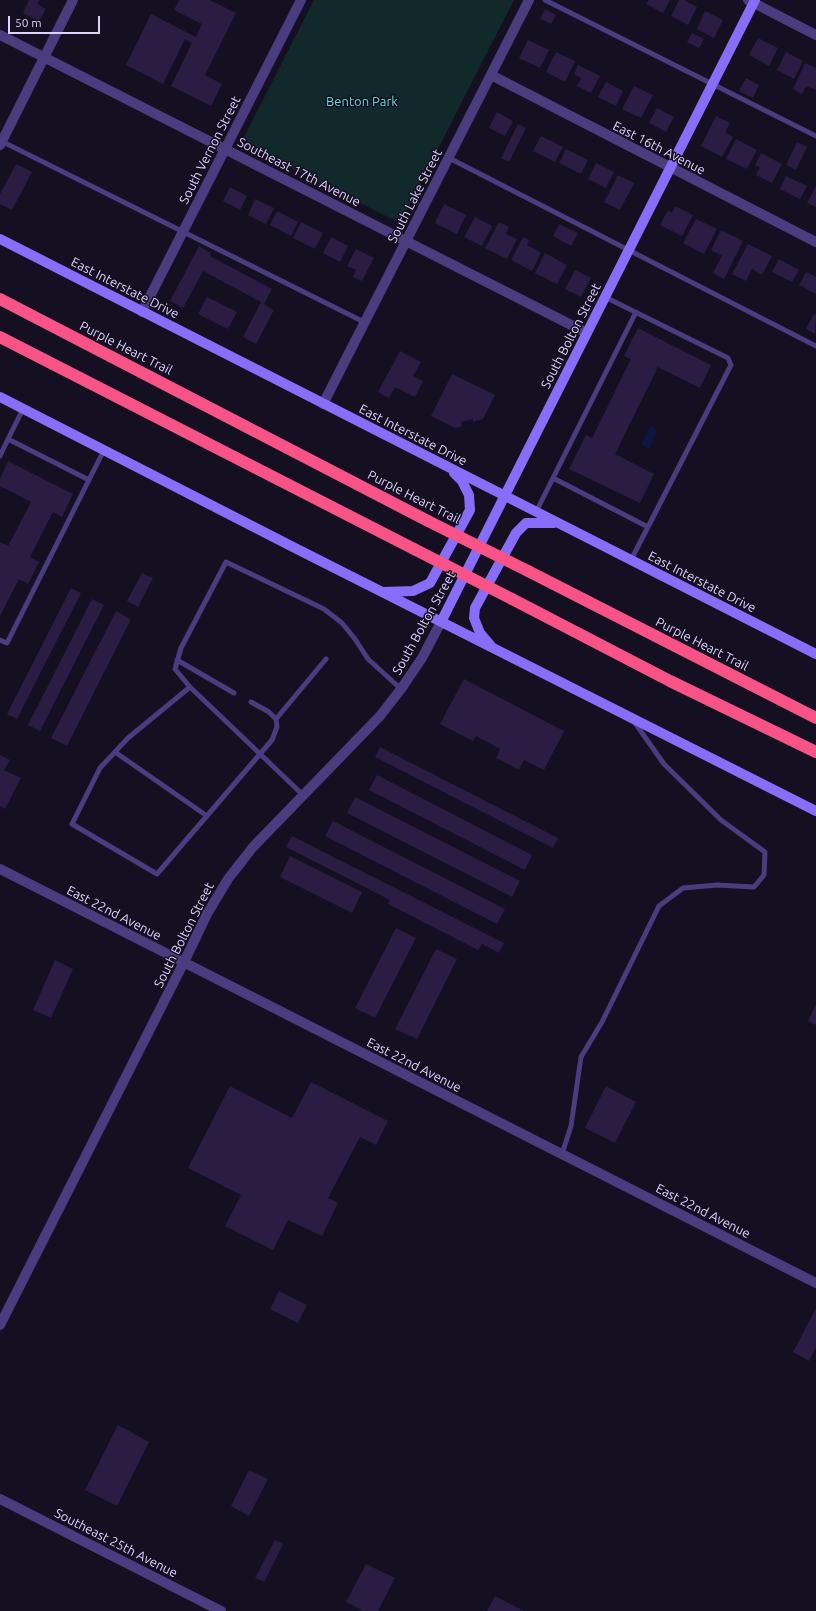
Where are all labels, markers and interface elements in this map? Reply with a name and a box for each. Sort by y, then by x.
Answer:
scale bar [10,8,102,34]
text: 50 m [15,16,42,29]
street label: South Vernon Street [176,93,244,207]
park label: Benton Park [326,94,398,110]
street label: East 16th Avenue [610,118,708,178]
street label: Southeast 17th Avenue [235,134,363,210]
street label: South Lake Street [385,146,445,246]
street label: East Interstate Drive [68,254,182,322]
street label: South Bolton Street [538,281,604,391]
street label: Purple Heart Trail [77,318,175,378]
street label: East Interstate Drive [356,401,470,469]
street label: Purple Heart Trail [365,467,463,527]
street label: East Interstate Drive [645,548,759,616]
street label: South Bolton Street [389,568,459,678]
street label: Purple Heart Trail [653,614,751,674]
street label: South Bolton Street [151,880,217,990]
street label: East 22nd Avenue [64,882,164,944]
street label: East 22nd Avenue [364,1034,464,1096]
street label: East 22nd Avenue [653,1180,753,1242]
street label: Southeast 25th Avenue [52,1505,180,1581]

